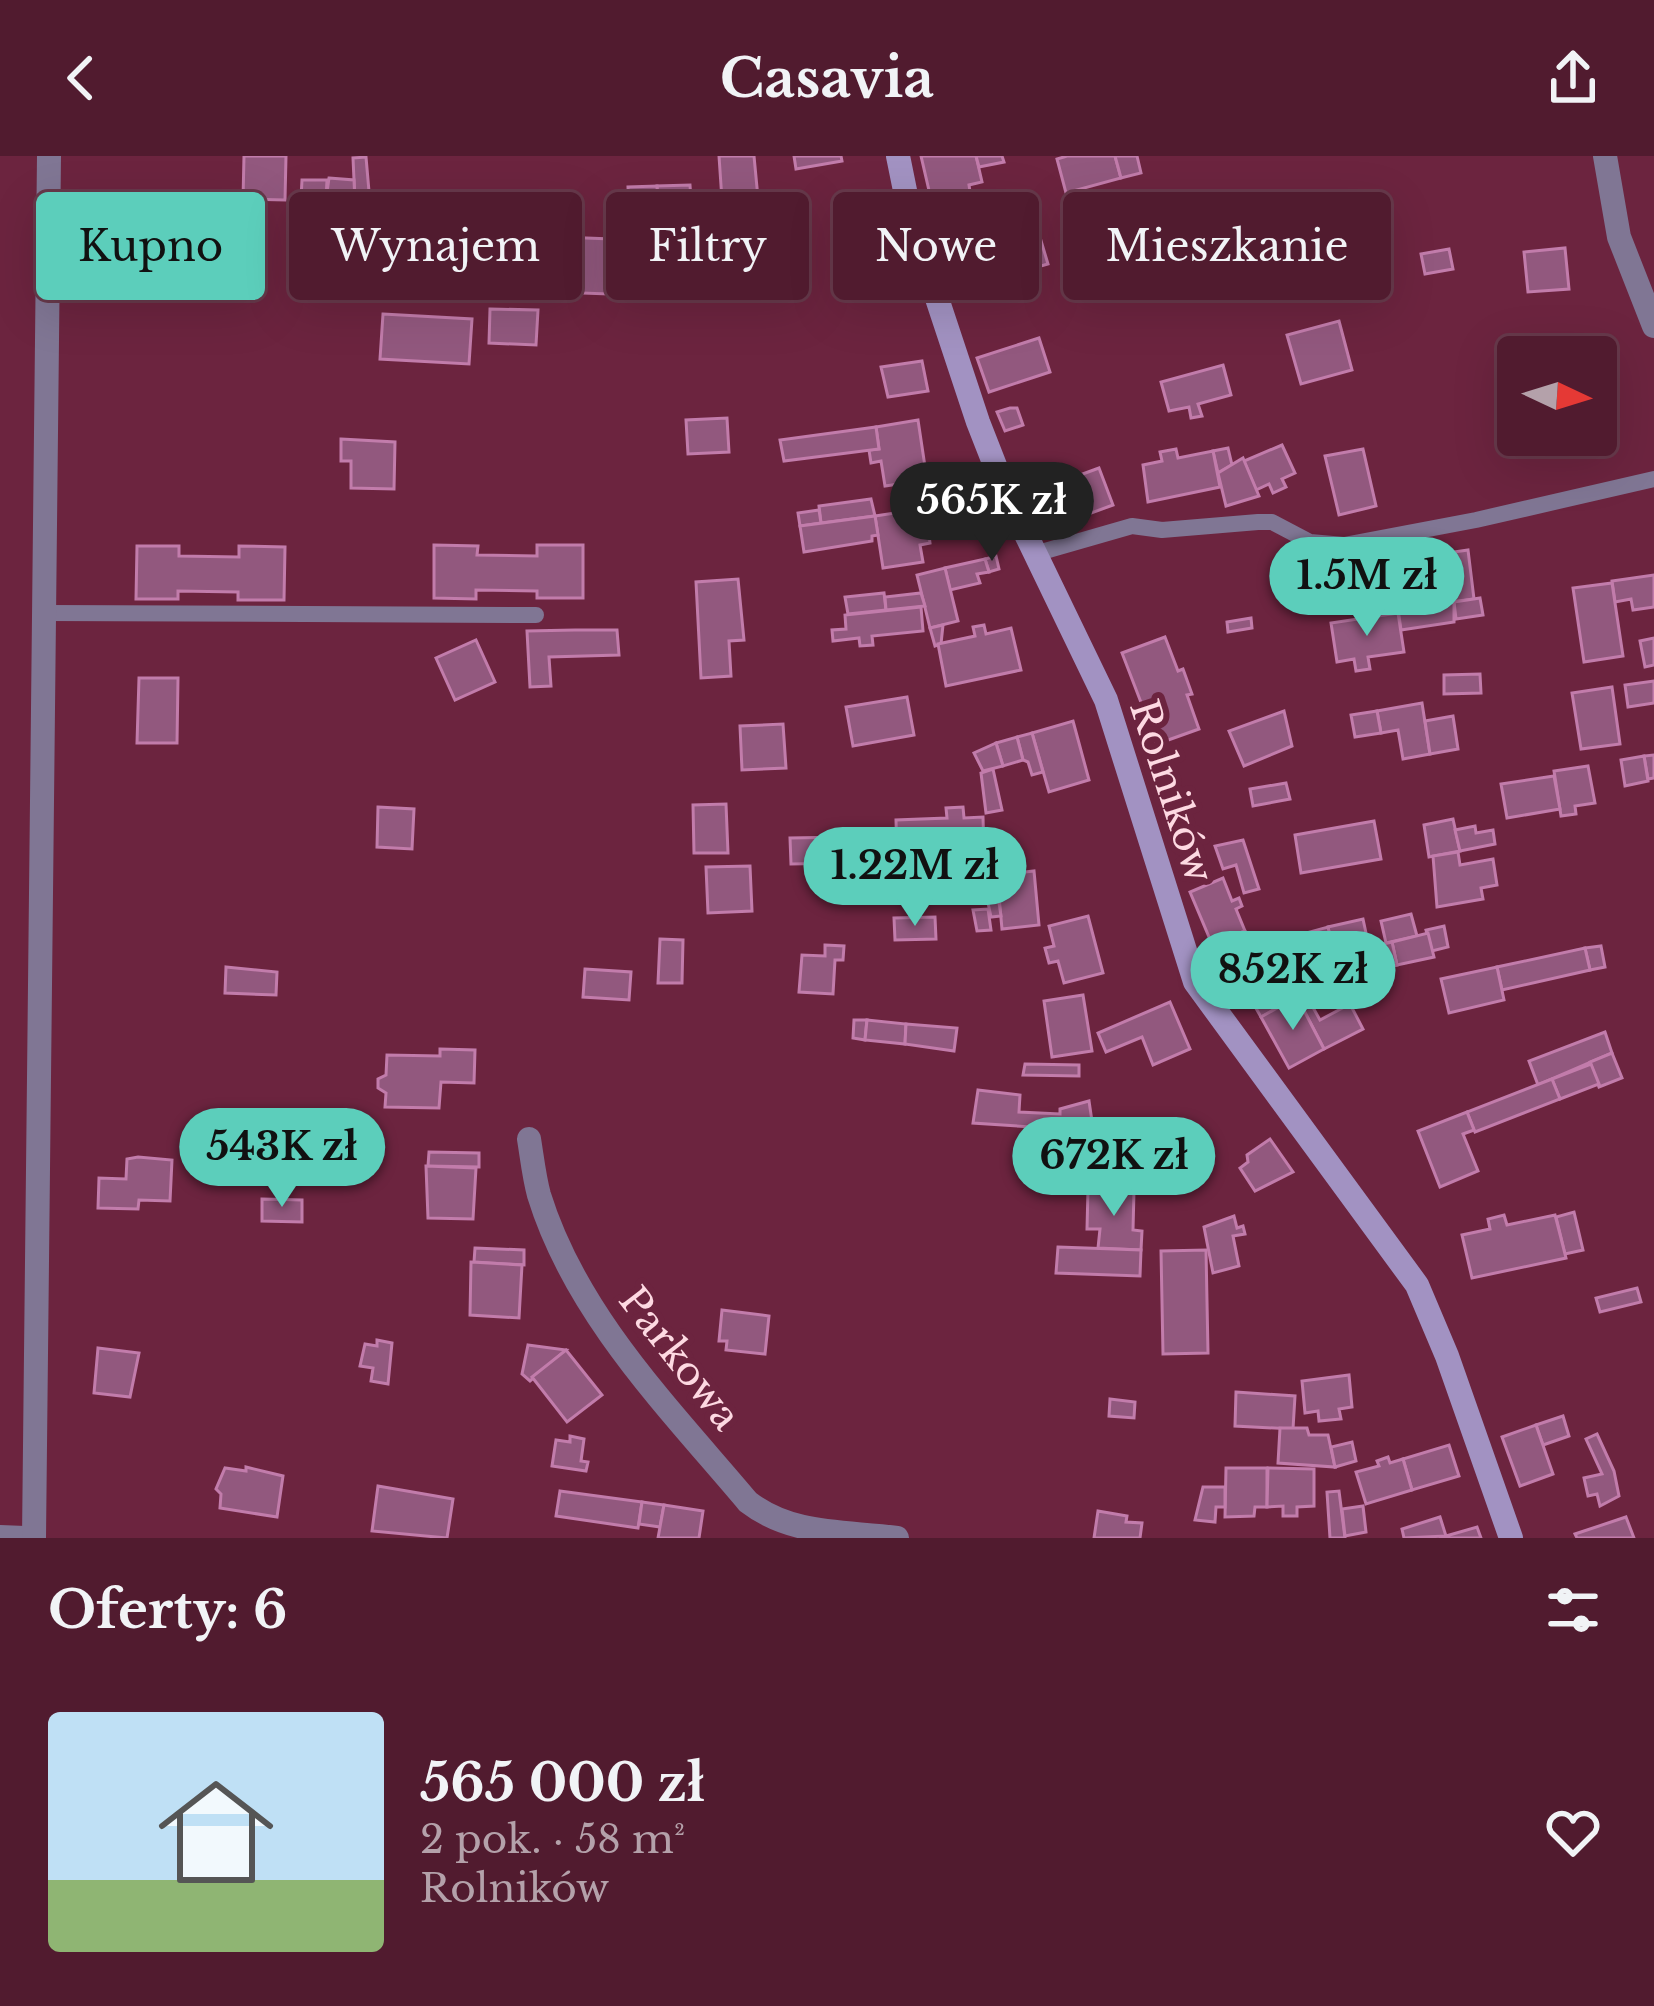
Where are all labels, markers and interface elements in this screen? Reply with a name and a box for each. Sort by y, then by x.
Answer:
icon: back [48,45,114,111]
text: Casavia [720,45,934,112]
icon: share [1540,45,1606,111]
chip: Kupno [36,192,265,300]
chip: Wynajem [289,192,582,300]
chip: Filtry [606,192,809,300]
chip: Nowe [833,192,1039,300]
chip: Mieszkanie [1063,192,1391,300]
north arrow [1497,336,1617,456]
map controls [1497,336,1617,456]
pin: 565K zł [881,462,1103,564]
text: 565K zł [917,476,1067,525]
pin: 1.5M zł [1256,537,1478,639]
text: 1.5M zł [1296,551,1438,600]
street label: Rolników [1119,694,1224,889]
pin: 1.22M zł [791,827,1039,929]
text: 1.22M zł [830,841,1000,890]
pin: 852K zł [1182,931,1404,1033]
text: 852K zł [1218,945,1368,994]
pin: 543K zł [171,1108,393,1210]
pin: 672K zł [1003,1117,1225,1219]
text: 543K zł [206,1122,358,1171]
text: 672K zł [1039,1131,1189,1180]
street label: Parkowa [608,1277,751,1440]
icon: filters [1540,1577,1606,1643]
text: Oferty: 6 [48,1579,287,1642]
text: 565 000 zł [420,1752,705,1815]
icon: home [144,1760,288,1904]
icon: heart [1540,1799,1606,1865]
text: 2 pok. · 58 m² [420,1815,685,1864]
text: Rolników [420,1864,609,1913]

